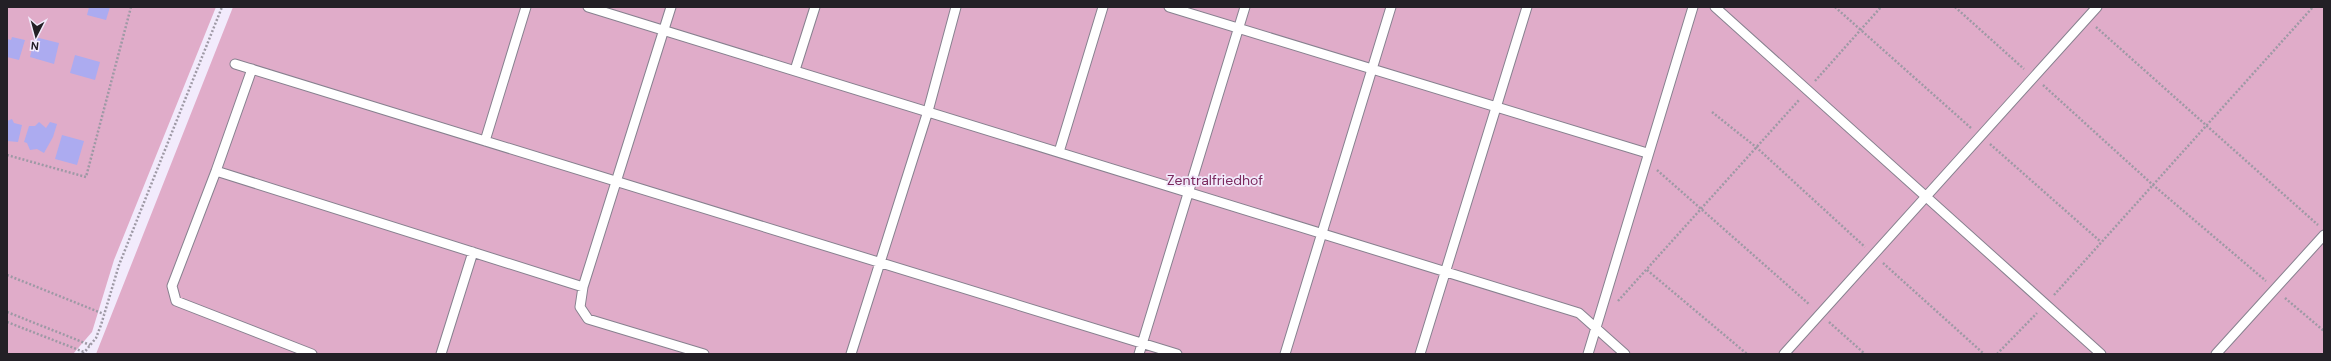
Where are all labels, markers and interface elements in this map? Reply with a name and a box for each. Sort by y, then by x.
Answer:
north arrow [16,16,56,56]
text: N [30,39,40,53]
park label: Zentralfriedhof [1167,171,1263,189]

